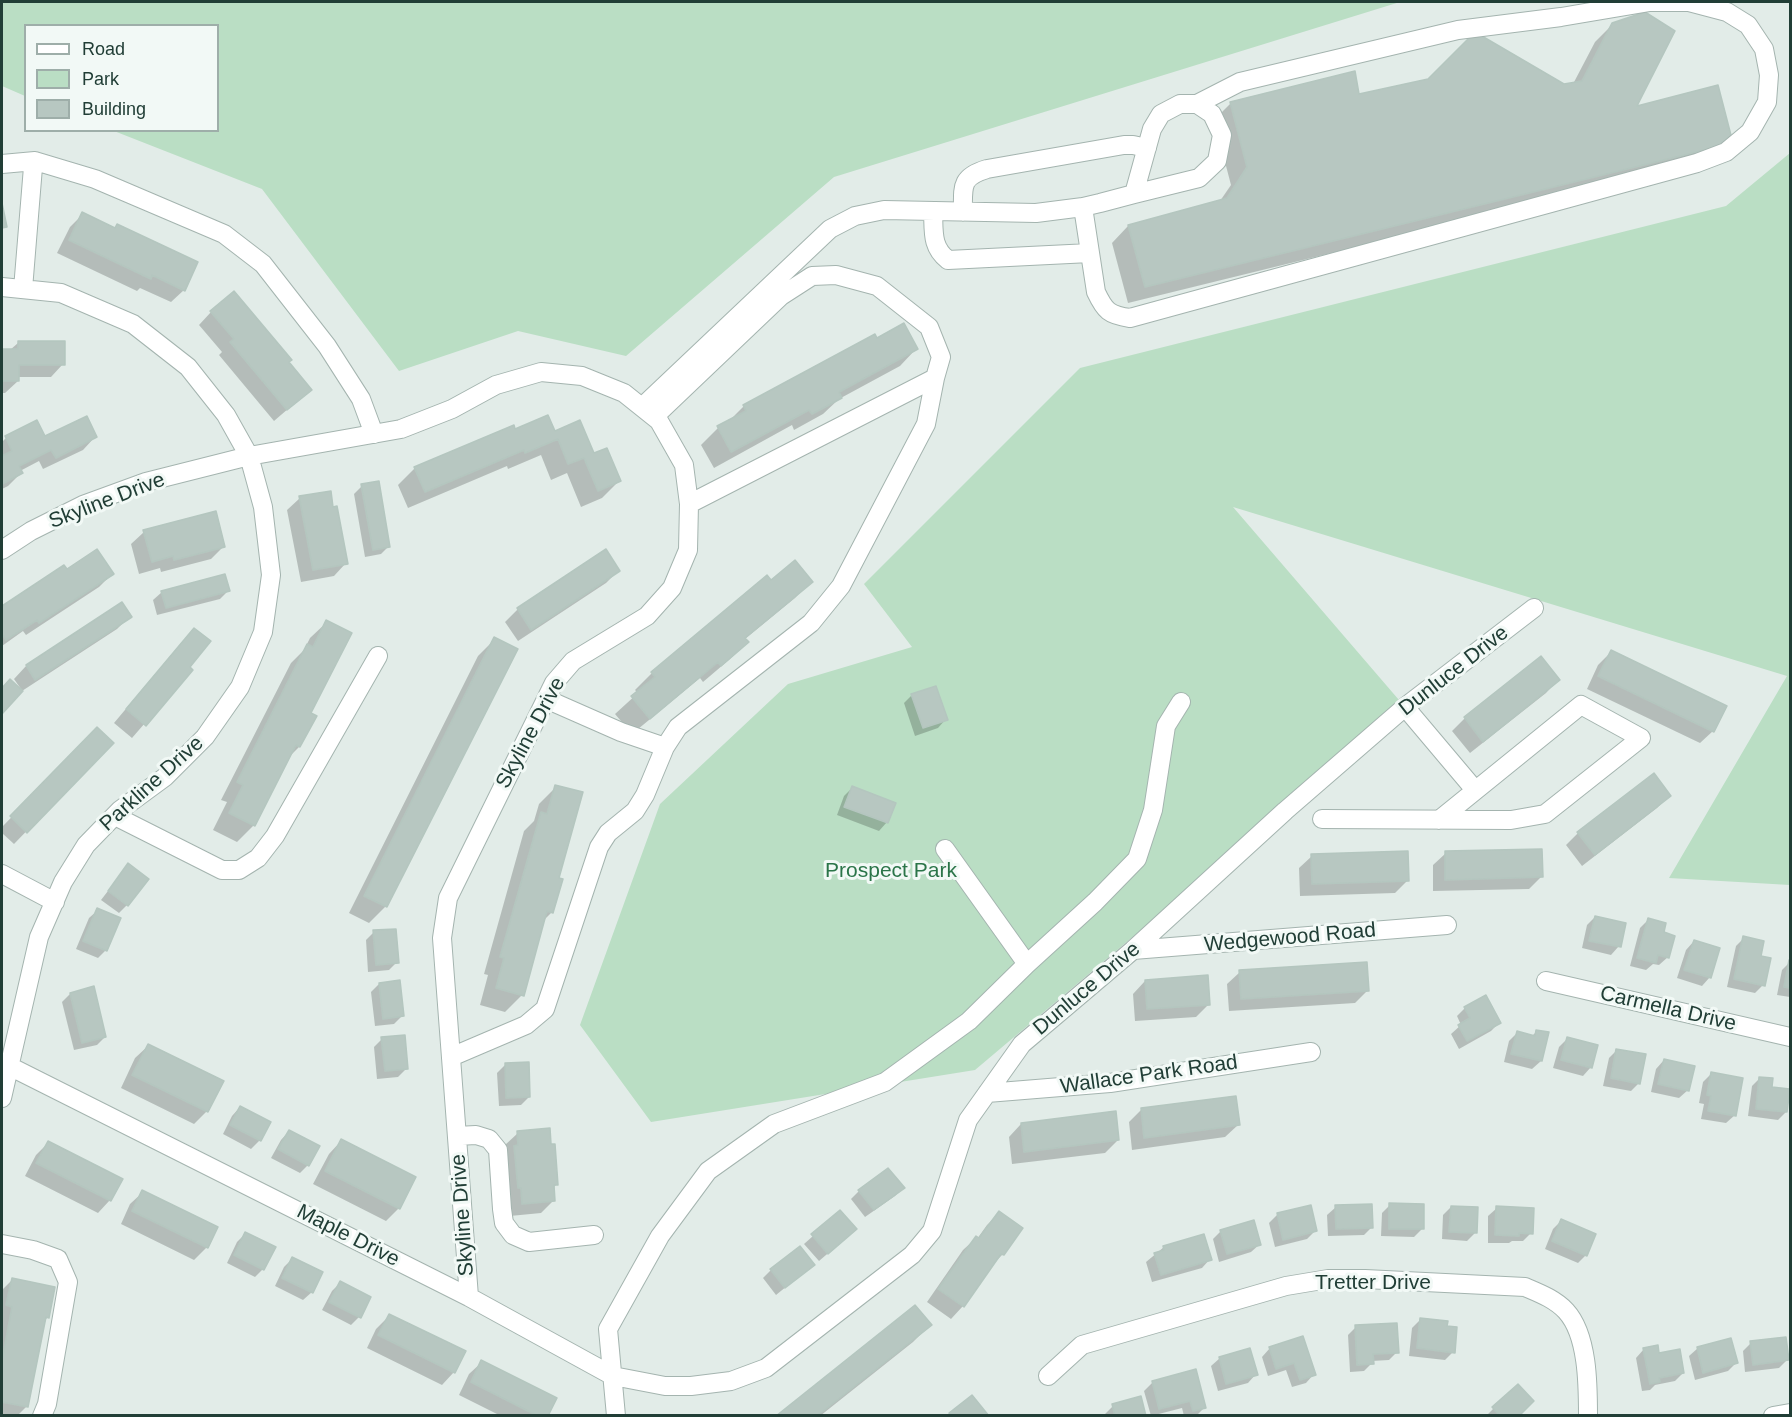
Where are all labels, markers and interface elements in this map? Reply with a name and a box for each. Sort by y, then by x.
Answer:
legend [24,24,219,132]
text: Road [82,39,125,59]
text: Park [82,69,119,89]
text: Building [82,99,146,119]
street label: Skyline Drive [45,467,169,535]
street label: Dunluce Drive [1394,620,1514,722]
street label: Skyline Drive [491,673,571,793]
street label: Parkline Drive [95,731,209,837]
park label: Prospect Park [825,858,957,884]
street label: Wedgewood Road [1203,918,1377,958]
street label: Dunluce Drive [1028,937,1146,1041]
street label: Carmella Drive [1598,981,1738,1037]
street label: Wallace Park Road [1059,1050,1239,1100]
street label: Skyline Drive [446,1153,480,1277]
street label: Maple Drive [292,1199,404,1273]
street label: Tretter Drive [1315,1270,1431,1296]

